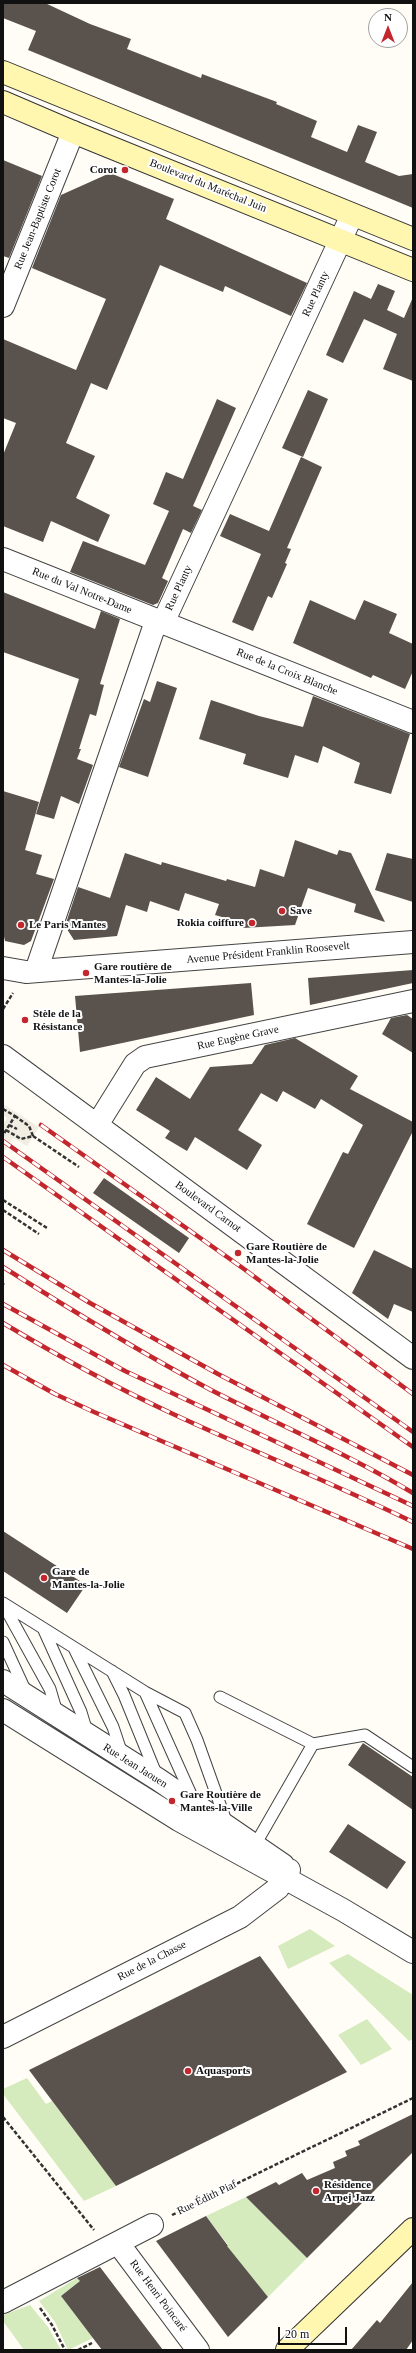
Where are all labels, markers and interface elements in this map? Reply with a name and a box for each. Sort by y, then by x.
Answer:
north arrow [368,8,408,48]
text: N [384,11,392,23]
street label: Boulevard du Maréchal Juin [148,156,268,216]
place label: Corot [90,163,117,177]
marker: Corot [120,165,130,175]
street label: Rue Jean-Baptiste Corot [12,167,64,271]
street label: Rue Planty [300,269,332,319]
street label: Rue Planty [163,563,195,613]
street label: Rue du Val Notre-Dame [30,565,134,617]
street label: Rue de la Croix Blanche [234,646,340,698]
place label: Save [290,904,312,918]
marker: Save [277,906,287,916]
place label: Rokia coiffure [177,916,244,930]
place label: Le Paris Mantes [29,918,106,932]
marker: Rokia coiffure [247,918,257,928]
marker: Le Paris Mantes [16,920,26,930]
street label: Avenue Président Franklin Roosevelt [186,939,350,967]
place label: Gare routière de Mantes-la-Jolie [94,960,172,986]
marker: Gare routière de Mantes-la-Jolie [81,968,91,978]
place label: Stèle de la Résistance [33,1007,82,1033]
marker: Stèle de la Résistance [20,1015,30,1025]
street label: Rue Eugène Grave [196,1023,280,1053]
street label: Boulevard Carnot [172,1179,244,1235]
place label: Gare Routière de Mantes-la-Jolie [246,1240,327,1266]
marker: Gare Routière de Mantes-la-Jolie [233,1248,243,1258]
place label: Gare de Mantes-la-Jolie [52,1565,125,1591]
marker: Gare de Mantes-la-Jolie [39,1573,49,1583]
street label: Rue Jean Jaouen [100,1741,170,1791]
place label: Gare Routière de Mantes-la-Ville [180,1788,261,1814]
marker: Gare Routière de Mantes-la-Ville [167,1796,177,1806]
street label: Rue de la Chasse [115,1938,189,1984]
place label: Aquasports [196,2064,250,2078]
marker: Aquasports [183,2066,193,2076]
street label: Rue Édith Piaf [175,2178,239,2218]
place label: Résidence Arpej Jazz [324,2178,375,2204]
marker: Résidence Arpej Jazz [311,2186,321,2196]
street label: Rue Henri Poincaré [127,2257,189,2335]
scale bar [280,2319,349,2345]
text: 20 m [285,2327,309,2341]

